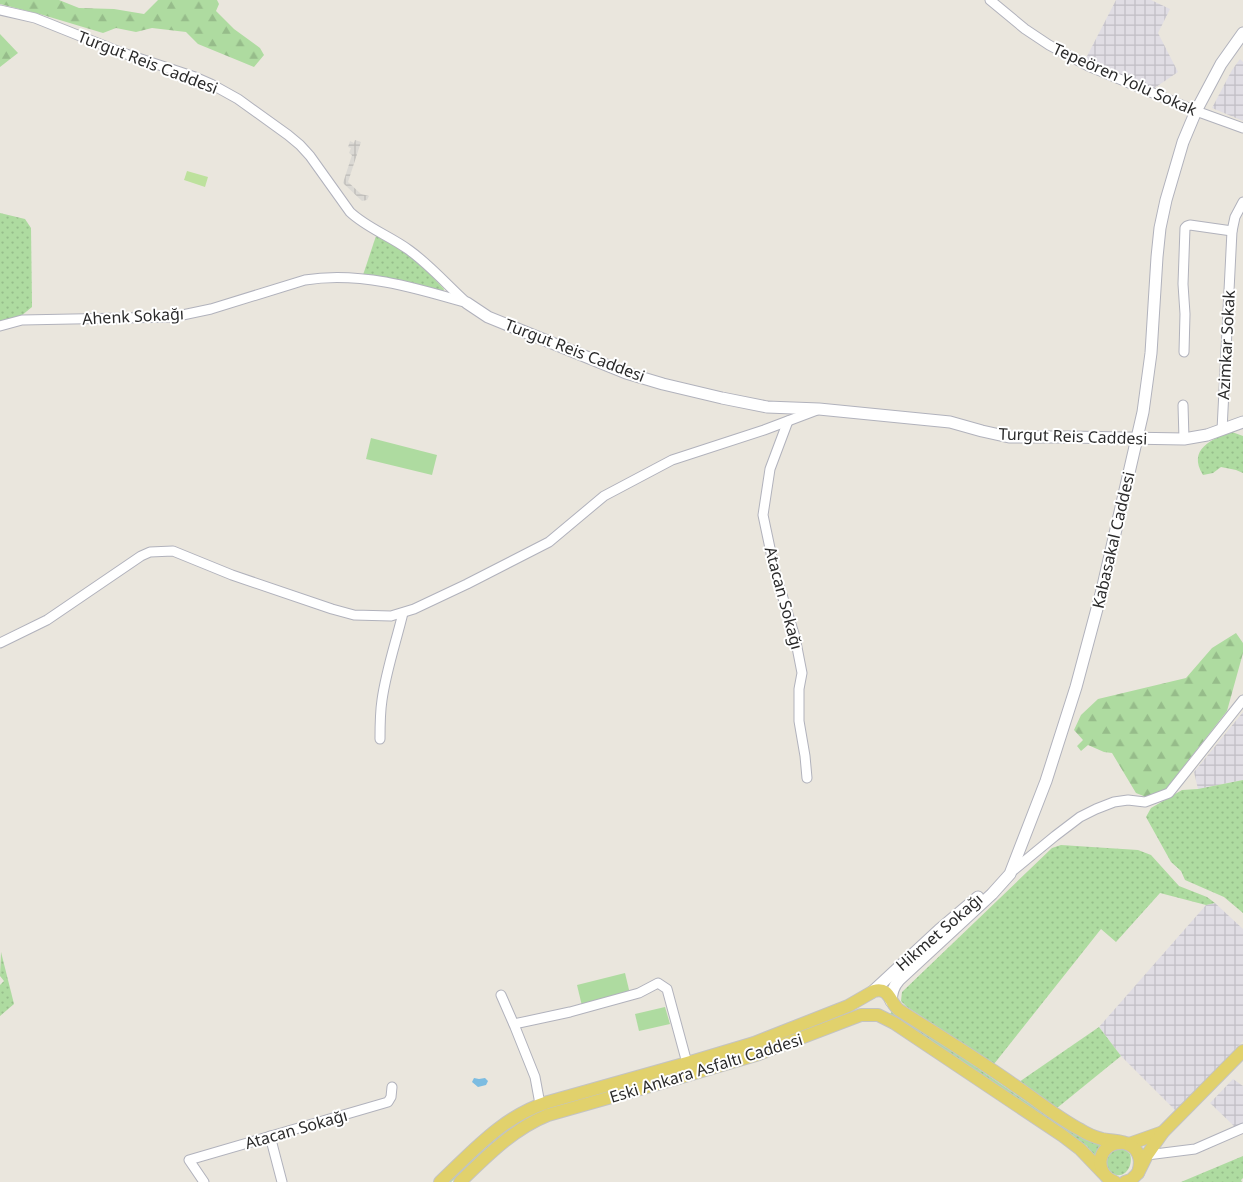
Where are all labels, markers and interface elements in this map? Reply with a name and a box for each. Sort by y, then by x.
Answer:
street label: Turgut Reis Caddesi [75,25,221,99]
street label: Tepeören Yolu Sokak [1050,37,1201,121]
street label: Azimkar Sokak [1212,289,1240,400]
street label: Ahenk Sokağı [82,302,184,330]
street label: Turgut Reis Caddesi [502,313,648,387]
street label: Turgut Reis Caddesi [998,422,1148,450]
street label: Kabasakal Caddesi [1087,469,1139,611]
street label: Atacan Sokağı [760,544,808,652]
street label: Hikmet Sokağı [891,888,987,976]
street label: Eski Ankara Asfaltı Caddesi [607,1028,805,1108]
street label: Atacan Sokağı [242,1104,350,1154]

